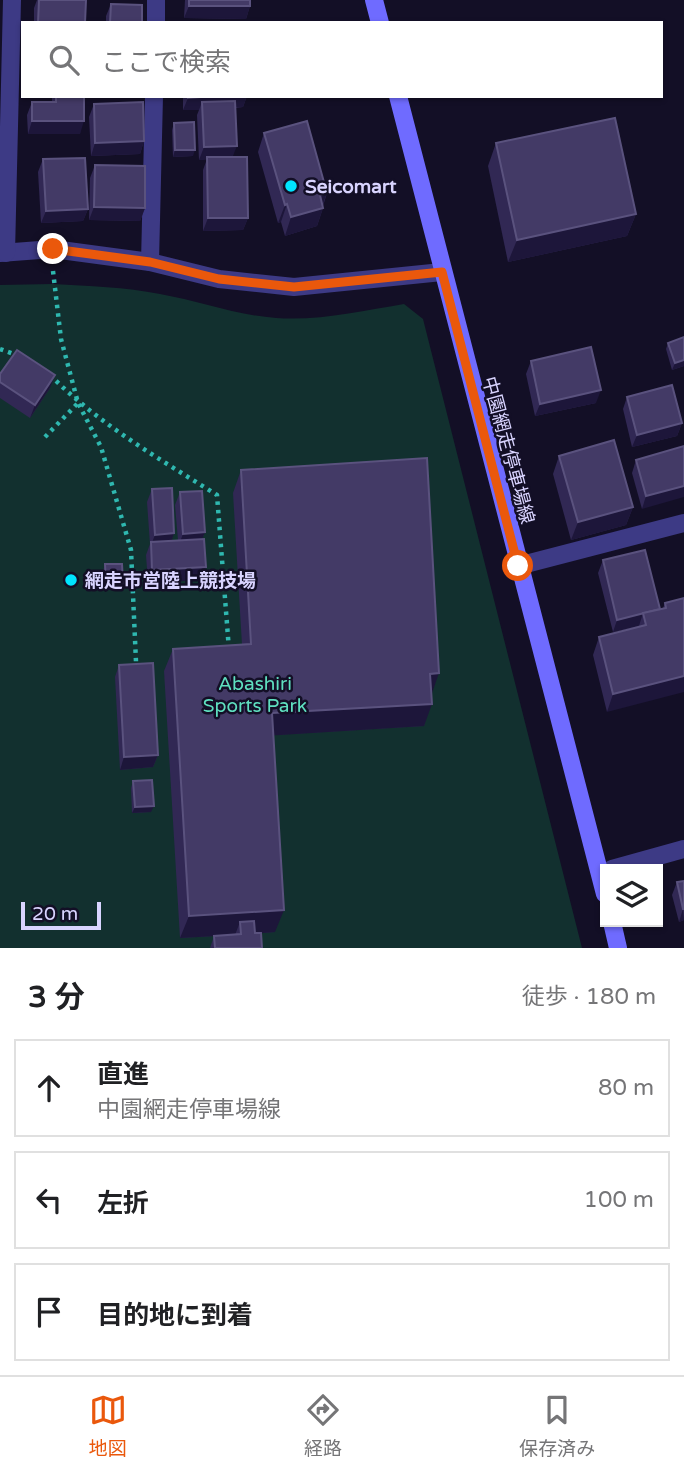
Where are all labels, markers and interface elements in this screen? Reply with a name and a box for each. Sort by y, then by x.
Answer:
search box [21,21,663,98]
icon: search [45,41,83,79]
text: ここで検索 [101,47,231,78]
place label: Seicomart [305,176,397,198]
marker: Seicomart [283,178,299,194]
route end [37,233,68,264]
street label: 中園網走停車場線 [478,374,538,527]
route start [502,550,533,581]
place label: 網走市営陸上競技場 [85,570,256,592]
marker: 網走市営陸上競技場 [63,572,79,588]
park label: Abashiri Sports Park [203,673,307,717]
map controls [600,864,663,927]
button: layers [600,864,663,927]
scale bar [21,899,102,931]
text: 20 m [32,903,78,925]
text: 3 分 [28,979,85,1016]
text: 徒歩 · 180 m [522,983,656,1011]
text: 直進 [97,1059,149,1090]
icon: ahead [30,1069,68,1107]
text: 80 m [598,1074,654,1102]
text: 中園網走停車場線 [97,1096,281,1124]
icon: left [30,1181,68,1219]
text: 100 m [584,1186,654,1214]
text: 左折 [97,1188,149,1219]
icon: arrive [30,1293,68,1331]
text: 目的地に到着 [97,1300,253,1331]
tab: 地図 [89,1391,127,1460]
tab: 経路 [304,1391,342,1460]
tab: 保存済み [519,1391,595,1460]

